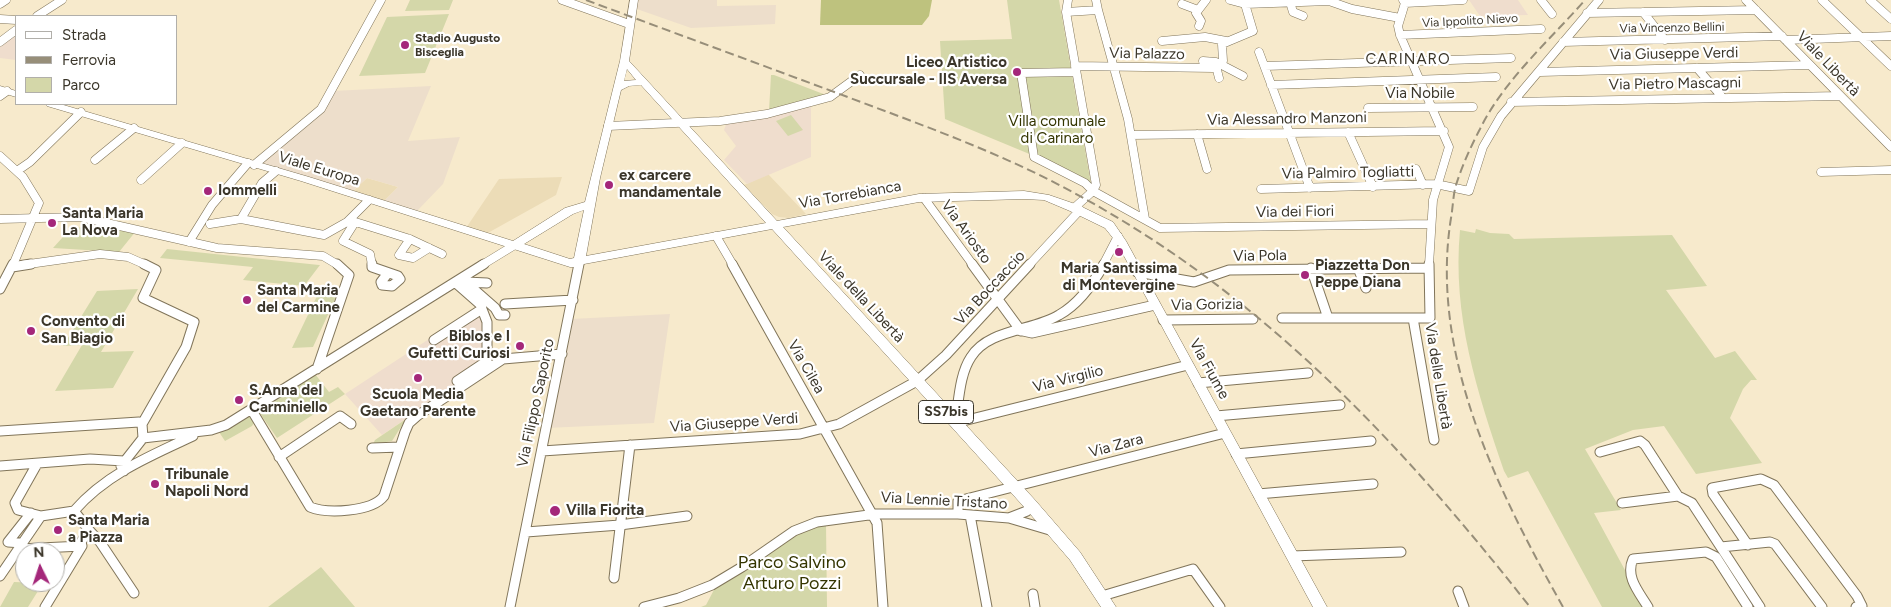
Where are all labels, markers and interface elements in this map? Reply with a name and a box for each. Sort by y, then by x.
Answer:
street label: Via Ippolito Nievo [1422,11,1518,31]
legend [15,15,178,105]
street label: Via Vincenzo Bellini [1619,20,1725,36]
text: Strada [62,26,106,44]
street label: Viale Libertà [1793,28,1863,100]
place label: Stadio Augusto Bisceglia [415,31,500,59]
marker: Stadio Augusto Bisceglia [399,39,411,51]
street label: Via Palazzo [1109,44,1185,64]
street label: Via Giuseppe Verdi [1610,44,1738,64]
text: Ferrovia [62,51,116,69]
district label: CARINARO [1364,51,1452,69]
place label: Liceo Artistico Succursale - IIS Aversa [850,54,1007,89]
marker: Liceo Artistico Succursale - IIS Aversa [1011,66,1023,78]
street label: Via Pietro Mascagni [1609,74,1741,94]
text: Parco [62,76,100,94]
street label: Via Nobile [1385,85,1455,103]
street label: Via Alessandro Manzoni [1207,109,1367,129]
park label: Villa comunale di Carinaro [1008,113,1106,148]
street label: Viale Europa [276,148,362,190]
street label: Via Palmiro Togliatti [1282,163,1414,183]
place label: ex carcere mandamentale [619,167,721,202]
street label: Via Torrebianca [797,177,903,213]
marker: ex carcere mandamentale [603,179,615,191]
place label: Iommelli [218,182,277,200]
marker: Iommelli [202,185,214,197]
street label: Via Ariosto [937,197,995,267]
street label: Via dei Fiori [1256,202,1334,222]
place label: Santa Maria La Nova [62,205,144,240]
marker: Santa Maria La Nova [46,217,58,229]
marker: Maria Santissima di Montevergine [1113,246,1125,258]
street label: Via Boccaccio [951,247,1029,329]
street label: Via Pola [1233,247,1287,265]
street label: Viale della Libertà [814,248,908,346]
place label: Piazzetta Don Peppe Diana [1315,257,1410,292]
place label: Maria Santissima di Montevergine [1061,260,1177,295]
marker: Piazzetta Don Peppe Diana [1299,269,1311,281]
place label: Santa Maria del Carmine [257,282,340,317]
marker: Santa Maria del Carmine [241,294,253,306]
street label: Via Gorizia [1171,295,1243,315]
place label: Convento di San Biagio [41,313,125,348]
street label: Via delle Libertà [1421,322,1455,430]
marker: Convento di San Biagio [25,325,37,337]
place label: Biblos e I Gufetti Curiosi [408,328,510,363]
street label: Via Fiume [1185,336,1233,402]
street label: Via Filippo Saporito [514,337,558,469]
street label: Via Cilea [784,337,828,397]
marker: Biblos e I Gufetti Curiosi [514,340,526,352]
street label: Via Virgilio [1031,362,1105,396]
marker: Scuola Media Gaetano Parente [412,372,424,384]
place label: S.Anna del Carminiello [249,382,327,417]
place label: Scuola Media Gaetano Parente [360,386,476,421]
marker: S.Anna del Carminiello [233,394,245,406]
road number: SS7bis [918,401,974,424]
street label: Via Giuseppe Verdi [669,410,799,436]
street label: Via Zara [1087,430,1145,462]
place label: Tribunale Napoli Nord [165,466,248,501]
marker: Tribunale Napoli Nord [149,478,161,490]
street label: Via Lennie Tristano [880,489,1008,513]
place label: Villa Fiorita [566,502,644,520]
marker: Villa Fiorita [548,504,562,518]
place label: Santa Maria a Piazza [68,512,150,547]
marker: Santa Maria a Piazza [52,524,64,536]
north arrow [15,542,65,592]
text: N [33,544,45,561]
park label: Parco Salvino Arturo Pozzi [738,552,846,594]

